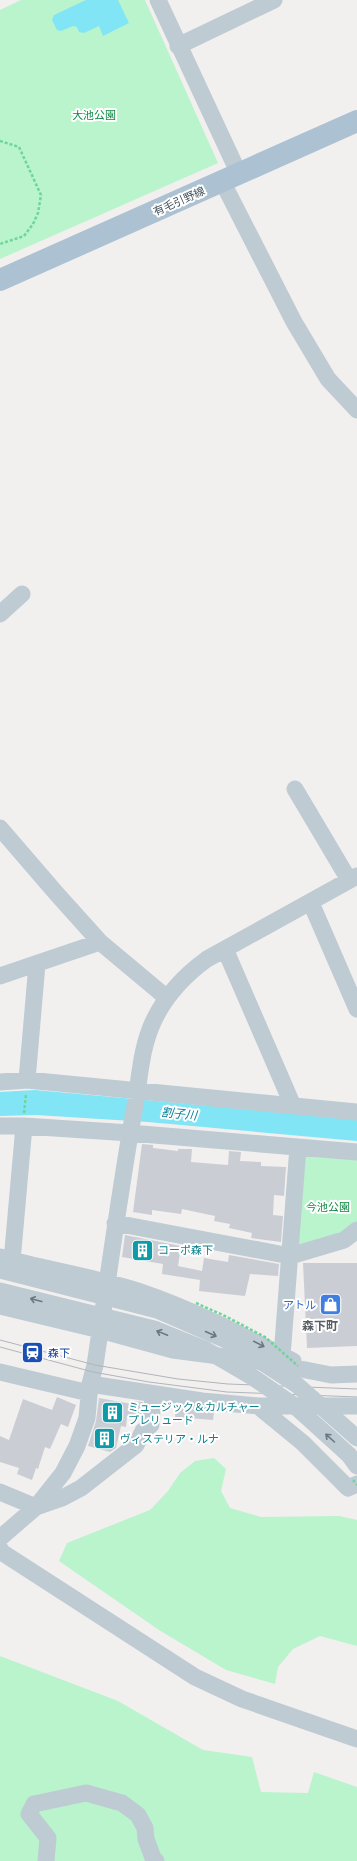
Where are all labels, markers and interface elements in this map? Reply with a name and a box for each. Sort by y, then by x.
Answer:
park label: 大池公園 [72,107,116,122]
street label: 有毛引野線 [151,183,207,219]
water label: 割子川 [160,1103,200,1124]
park label: 今池公園 [306,1199,350,1214]
building icon: コーポ森下 [130,1237,156,1263]
place label: コーポ森下 [158,1242,213,1257]
shop icon: アトル [318,1292,344,1318]
one-way arrow [30,1296,43,1304]
place label: アトル [283,1297,316,1312]
district label: 森下町 [302,1317,338,1334]
one-way arrow [157,1328,169,1336]
one-way arrow [205,1331,217,1338]
station icon: 森下 [19,1340,45,1366]
one-way arrow [253,1341,265,1348]
place label: 森下 [48,1345,70,1360]
place label: ミュージック＆カルチャー プレリュード [128,1399,260,1427]
building icon: ミュージック＆カルチャー プレリュード [99,1400,125,1426]
building icon: ヴィステリア・ルナ [91,1426,117,1452]
place label: ヴィステリア・ルナ [120,1431,219,1446]
one-way arrow [325,1434,335,1443]

